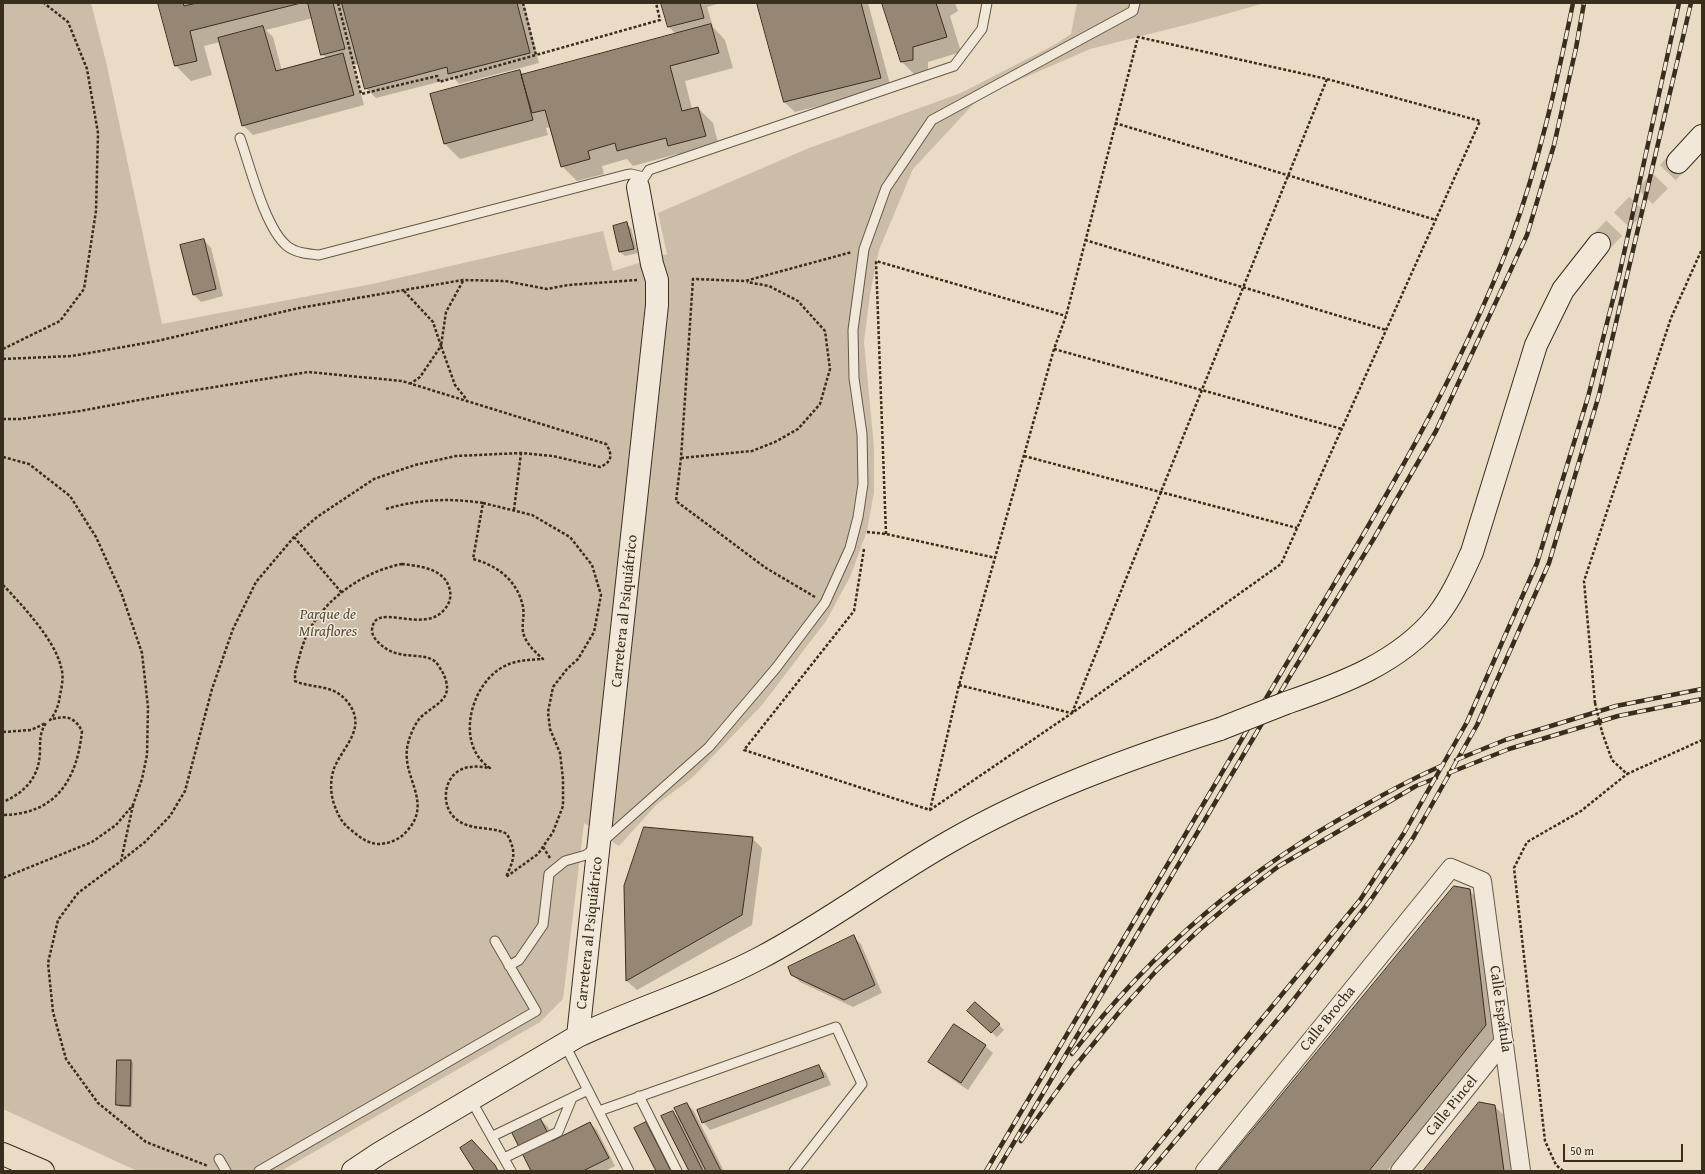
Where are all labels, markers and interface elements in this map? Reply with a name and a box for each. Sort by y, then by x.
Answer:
street label: Carretera al Psiquiátrico [608,534,642,688]
park label: Parque de Miraflores [299,606,357,641]
street label: Carretera al Psiquiátrico [573,856,607,1010]
street label: Calle Espátula [1485,964,1515,1054]
street label: Calle Brocha [1296,983,1360,1055]
street label: Calle Pincel [1422,1072,1482,1140]
scale bar [1565,1136,1685,1162]
text: 50 m [1570,1142,1594,1159]

